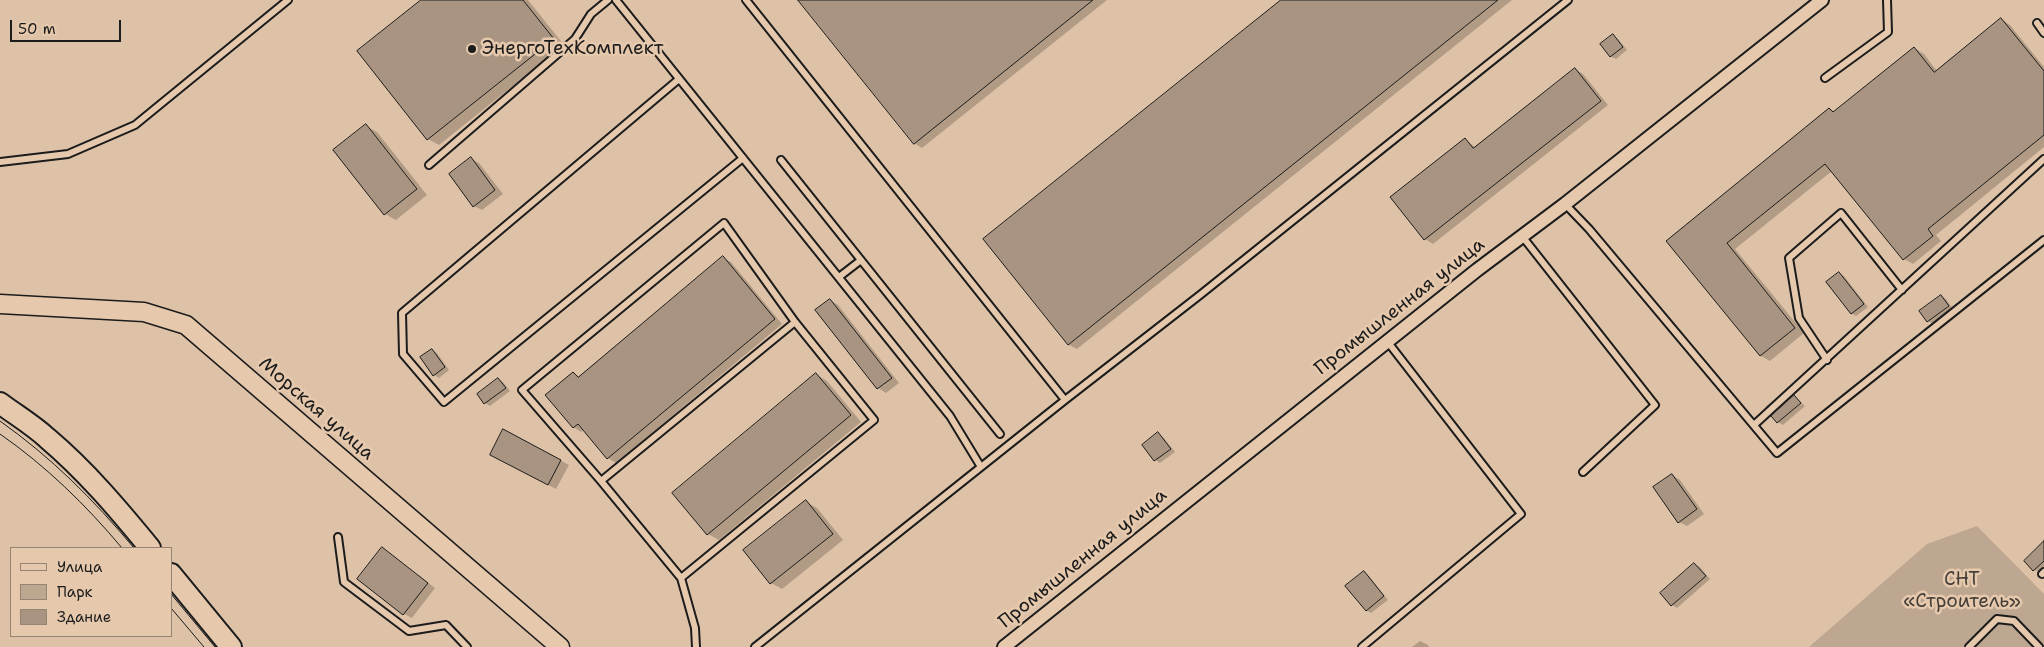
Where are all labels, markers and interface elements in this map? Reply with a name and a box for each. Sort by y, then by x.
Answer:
scale bar [12,10,124,42]
text: 50 m [18,19,56,39]
place label: ЭнергоТехКомплект [482,38,663,60]
marker: ЭнергоТехКомплект [466,43,478,55]
street label: Промышленная улица [1310,233,1490,381]
street label: Морская улица [253,353,379,465]
street label: Промышленная улица [994,484,1172,634]
legend [10,547,172,637]
text: Улица [57,557,102,577]
park label: СНТ «Строитель» [1903,569,2021,613]
text: Парк [57,582,93,602]
text: Здание [57,607,111,627]

